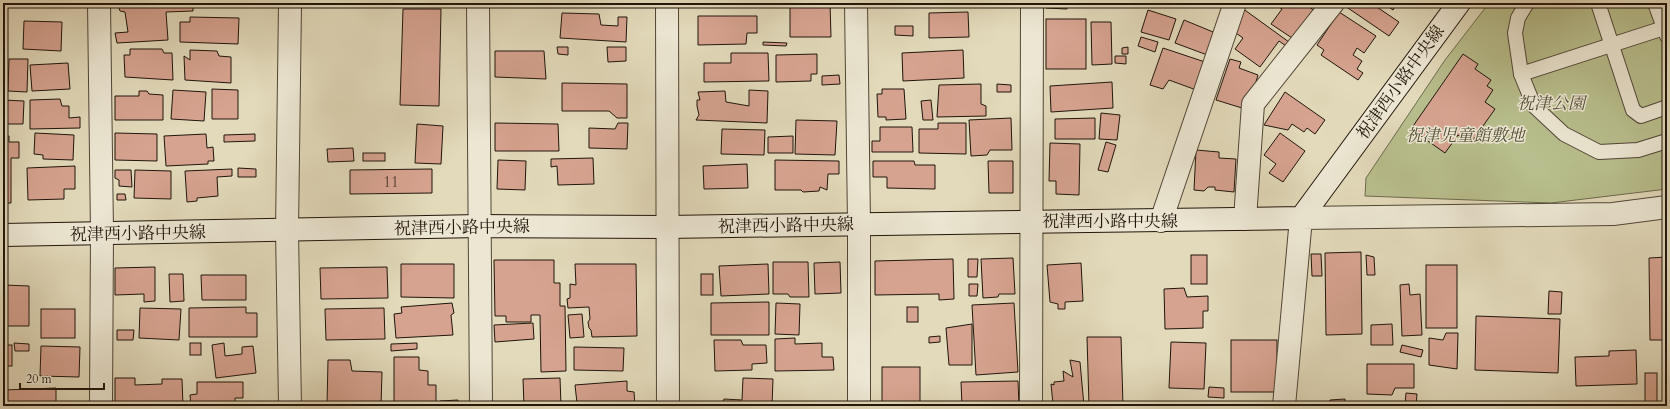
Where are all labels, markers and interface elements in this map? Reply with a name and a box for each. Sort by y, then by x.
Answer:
street label: 祝津西小路中央線 [1351,21,1450,144]
park label: 祝津公園 [1517,92,1588,115]
park label: 祝津児童館敷地 [1406,124,1526,147]
house number: 11 [383,172,399,192]
street label: 祝津西小路中央線 [1042,210,1178,233]
street label: 祝津西小路中央線 [718,213,854,238]
street label: 祝津西小路中央線 [394,215,530,240]
street label: 祝津西小路中央線 [70,221,206,246]
scale bar [20,365,104,391]
text: 20 m [26,371,53,387]

